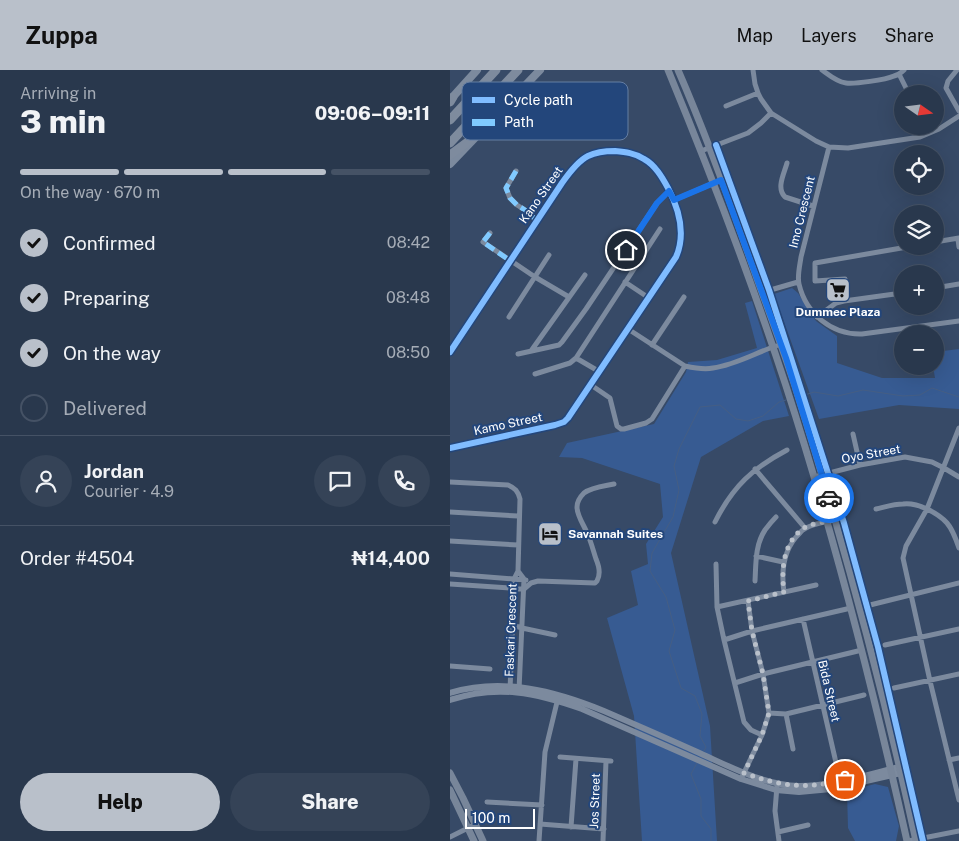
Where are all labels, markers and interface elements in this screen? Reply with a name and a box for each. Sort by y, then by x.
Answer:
text: Zuppa [25,21,98,49]
text: Map [737,25,773,46]
text: Layers [801,25,857,46]
text: Share [885,25,934,46]
legend [462,82,628,140]
text: Arriving in [20,84,96,103]
north arrow [894,85,944,135]
map controls [894,85,944,375]
text: Cycle path [504,92,573,108]
text: 09:06–09:11 [315,102,430,124]
text: 3 min [20,103,106,140]
text: Path [504,114,534,130]
button: locate [894,145,944,195]
street label: Kano Street [516,164,566,226]
street label: Imo Crescent [786,174,818,249]
text: On the way · 670 m [20,183,160,202]
button: layers [894,205,944,255]
icon: check [20,229,48,257]
pin [605,229,647,271]
text: Confirmed [63,232,156,254]
text: 08:42 [387,233,430,252]
icon: home [612,236,640,264]
button: + [894,265,944,315]
supermarket icon: Dummec Plaza [825,277,851,303]
icon: check [20,284,48,312]
text: Preparing [63,287,150,309]
text: 08:48 [386,288,430,307]
place label: Dummec Plaza [796,305,881,319]
button: − [894,325,944,375]
icon: check [20,339,48,367]
text: On the way [63,342,161,364]
text: 08:50 [386,343,430,362]
text: Delivered [63,397,147,419]
street label: Kamo Street [472,410,544,438]
street label: Oyo Street [840,442,902,466]
button: person [20,455,72,507]
button: chat [314,455,366,507]
button: phone [378,455,430,507]
text: Jordan [84,460,144,482]
courier [804,473,854,523]
text: Courier · 4.9 [84,482,174,501]
icon: car [815,484,843,512]
hotel icon: Savannah Suites [537,521,563,547]
place label: Savannah Suites [568,527,663,541]
text: Order #4504 [20,547,134,569]
text: ₦14,400 [352,547,430,569]
street label: Faskari Crescent [502,583,520,677]
street label: Bida Street [815,659,843,723]
pin [824,759,866,801]
icon: bag [831,766,859,794]
button: Help [20,773,220,831]
button: Share [230,773,430,831]
street label: Jos Street [587,773,603,829]
scale bar [465,806,535,829]
text: 100 m [472,810,510,826]

